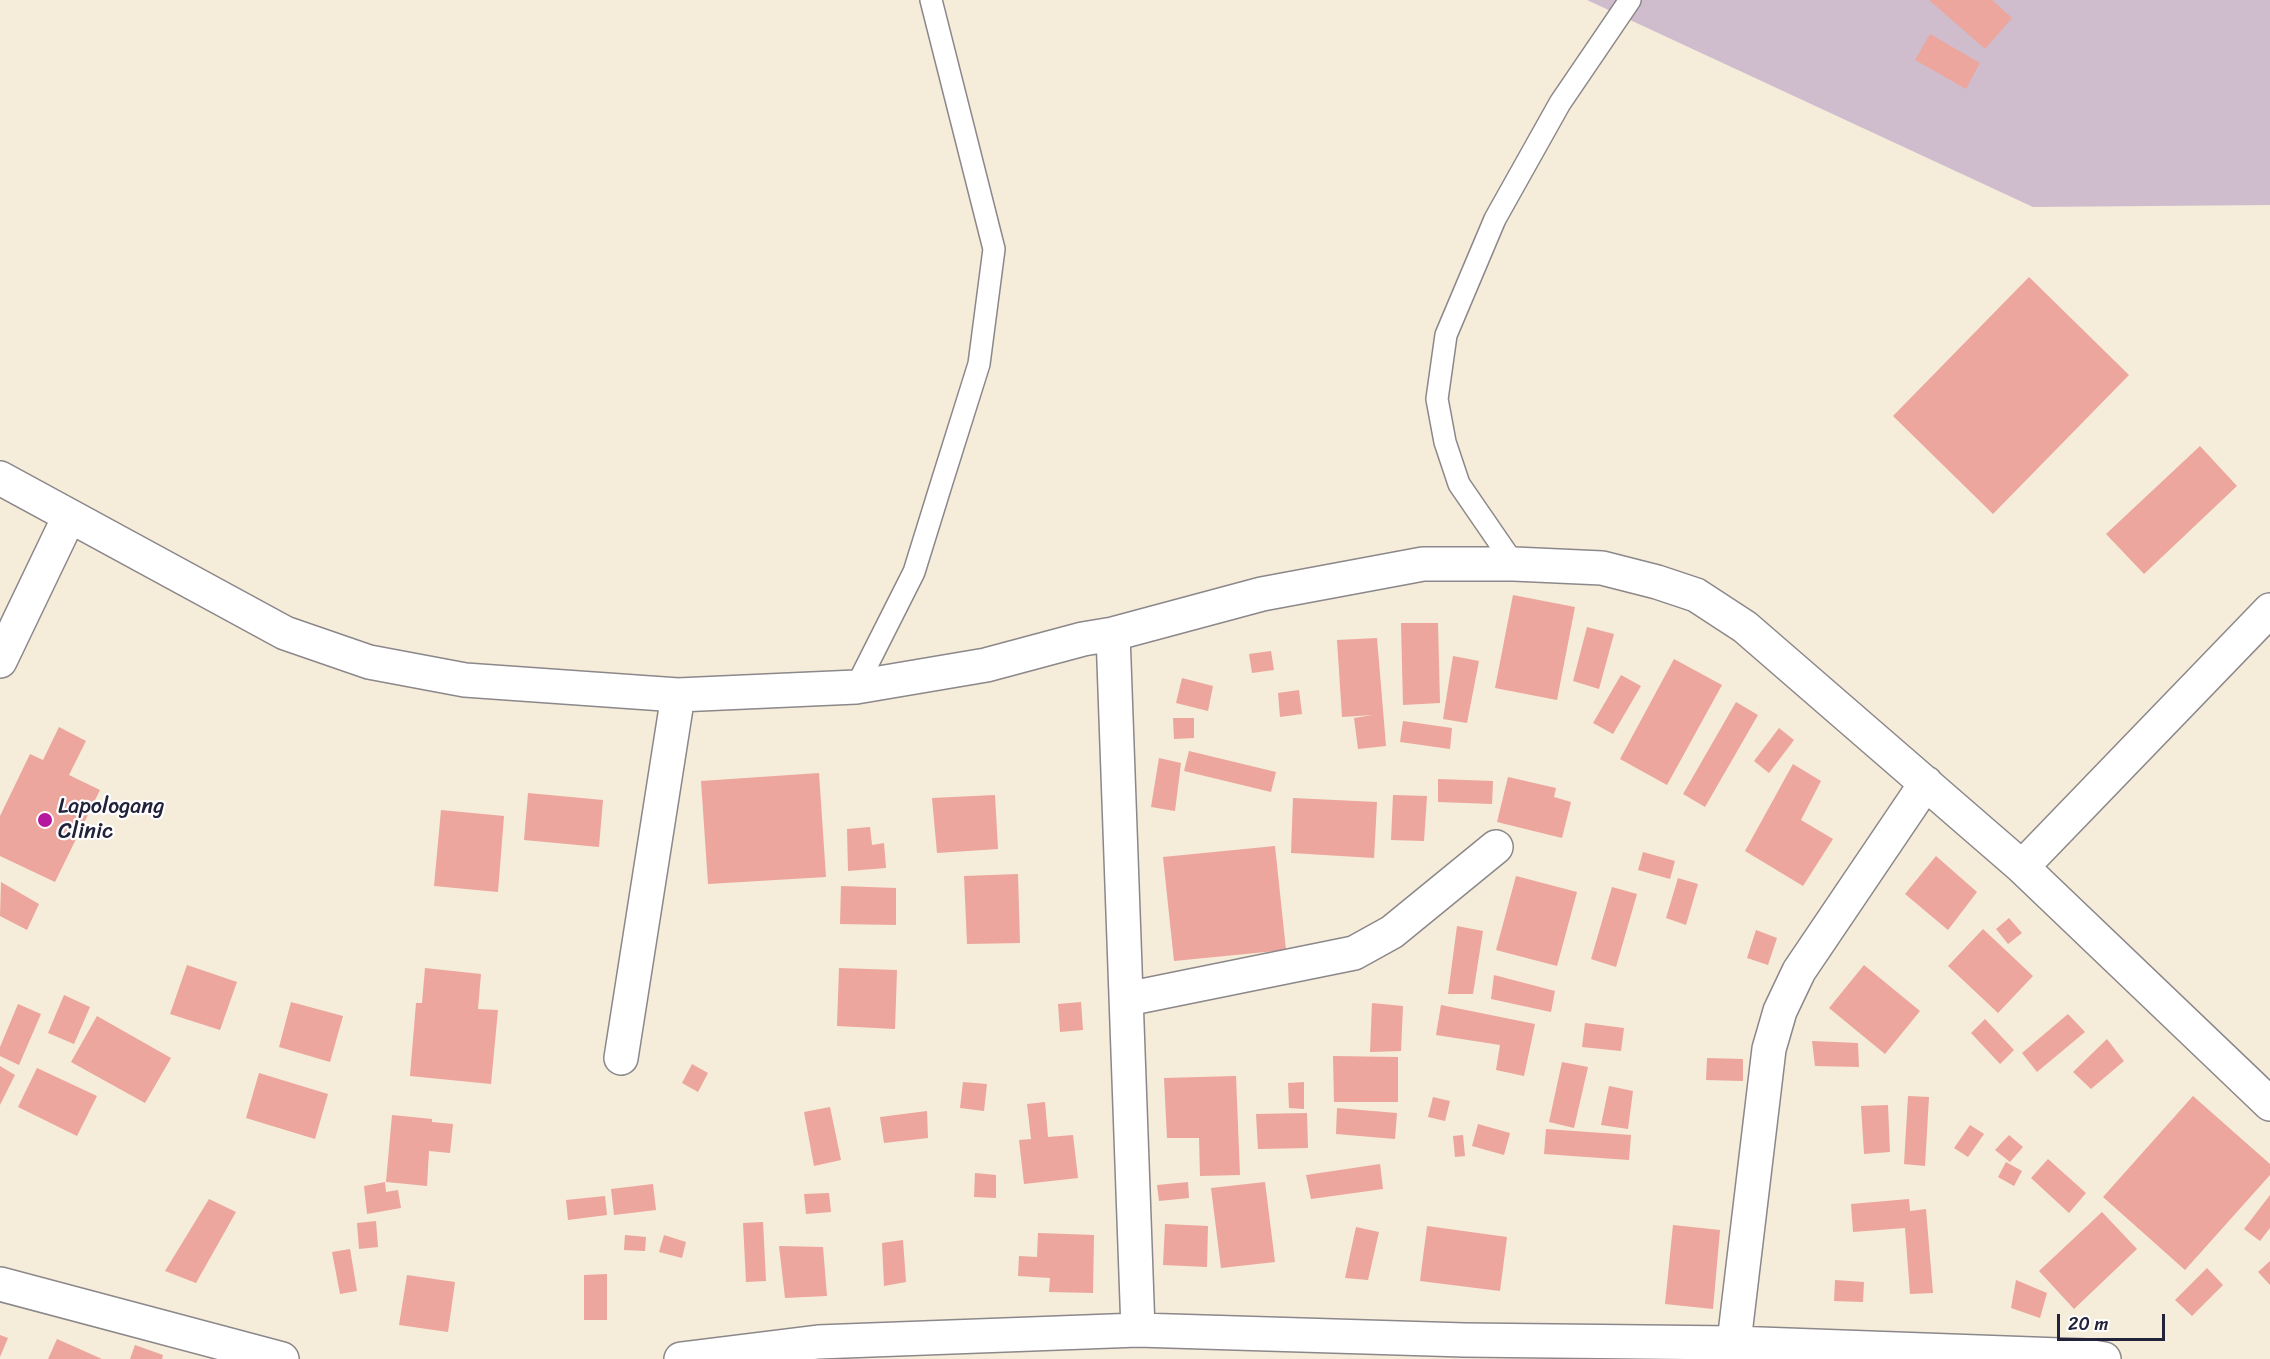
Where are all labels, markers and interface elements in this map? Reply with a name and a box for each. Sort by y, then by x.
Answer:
place label: Lapologang Clinic [58,794,164,846]
marker: Lapologang Clinic [36,811,54,829]
scale bar [2060,1302,2168,1340]
text: 20 m [2068,1308,2108,1340]

